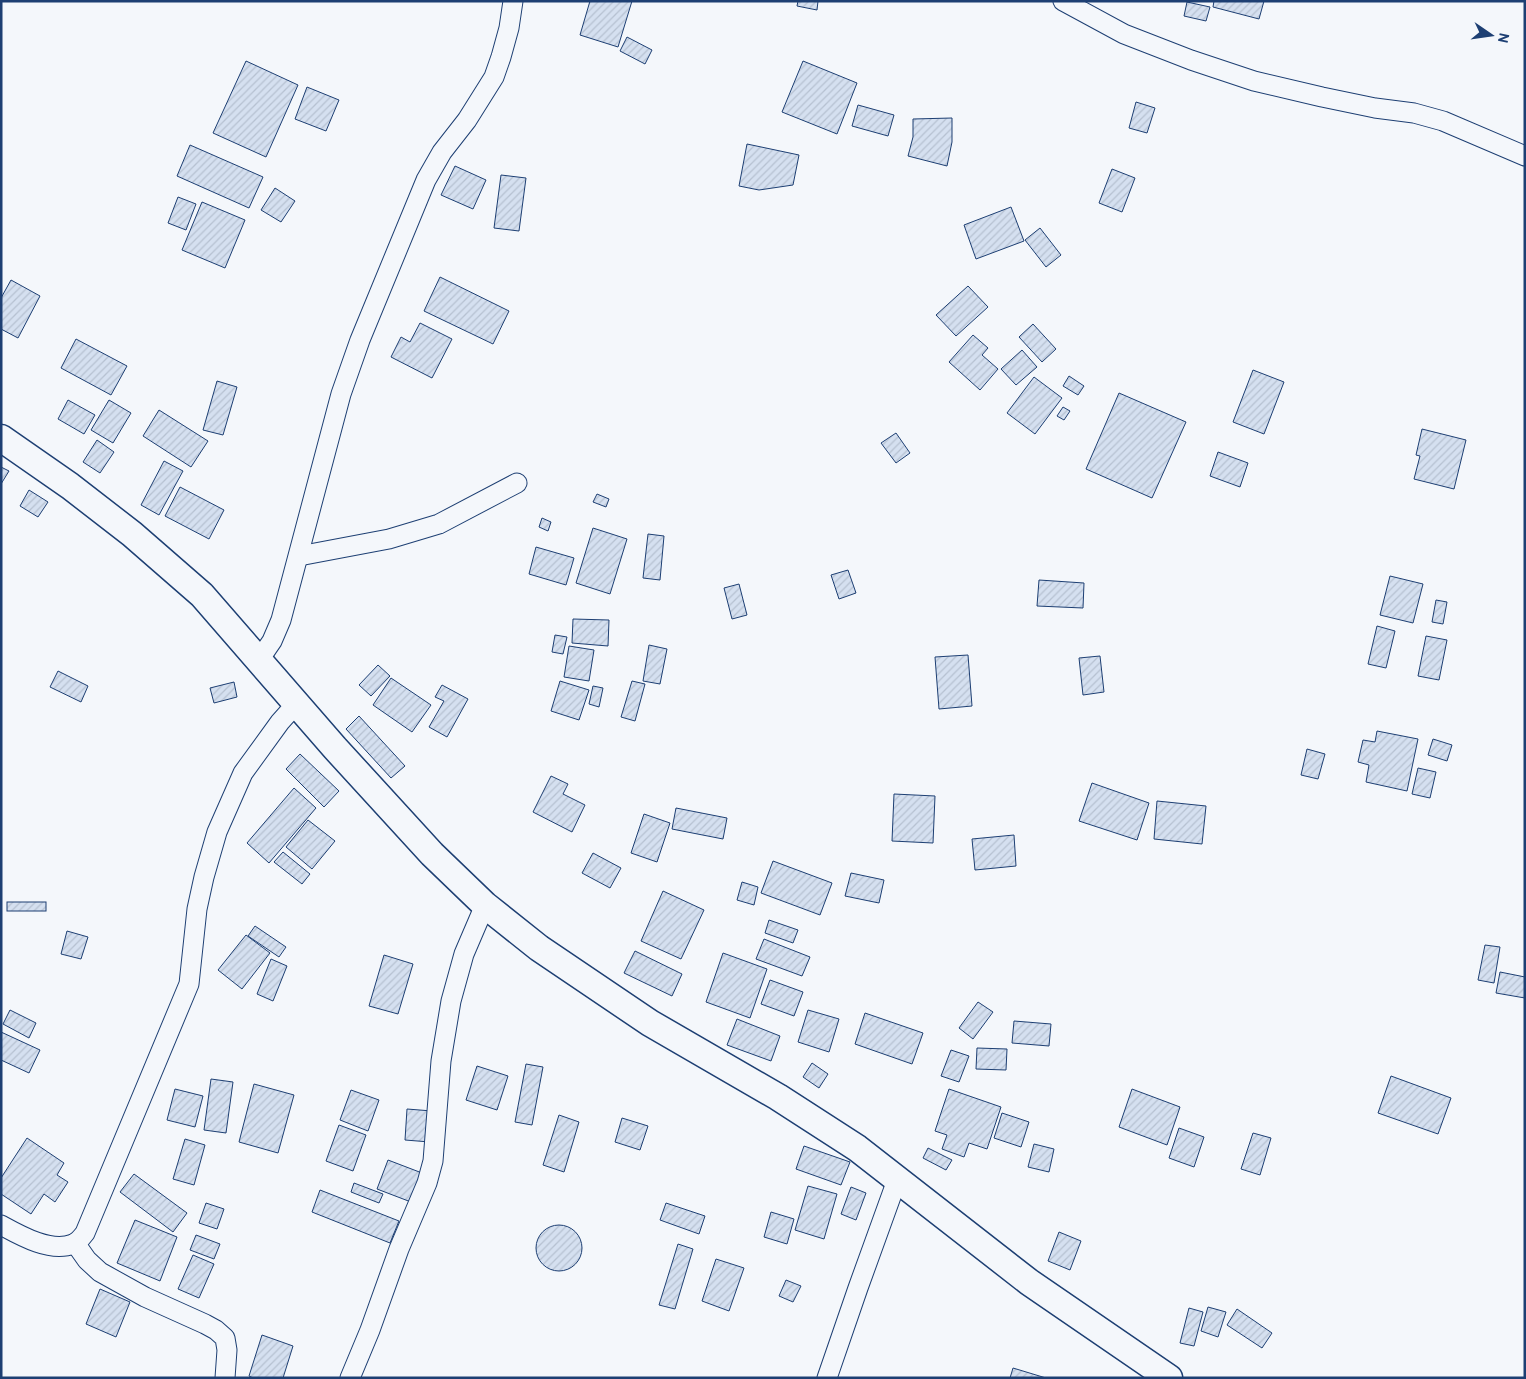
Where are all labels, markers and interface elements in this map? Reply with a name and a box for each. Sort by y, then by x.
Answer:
north arrow [1466,10,1516,60]
text: N [1493,31,1512,44]

